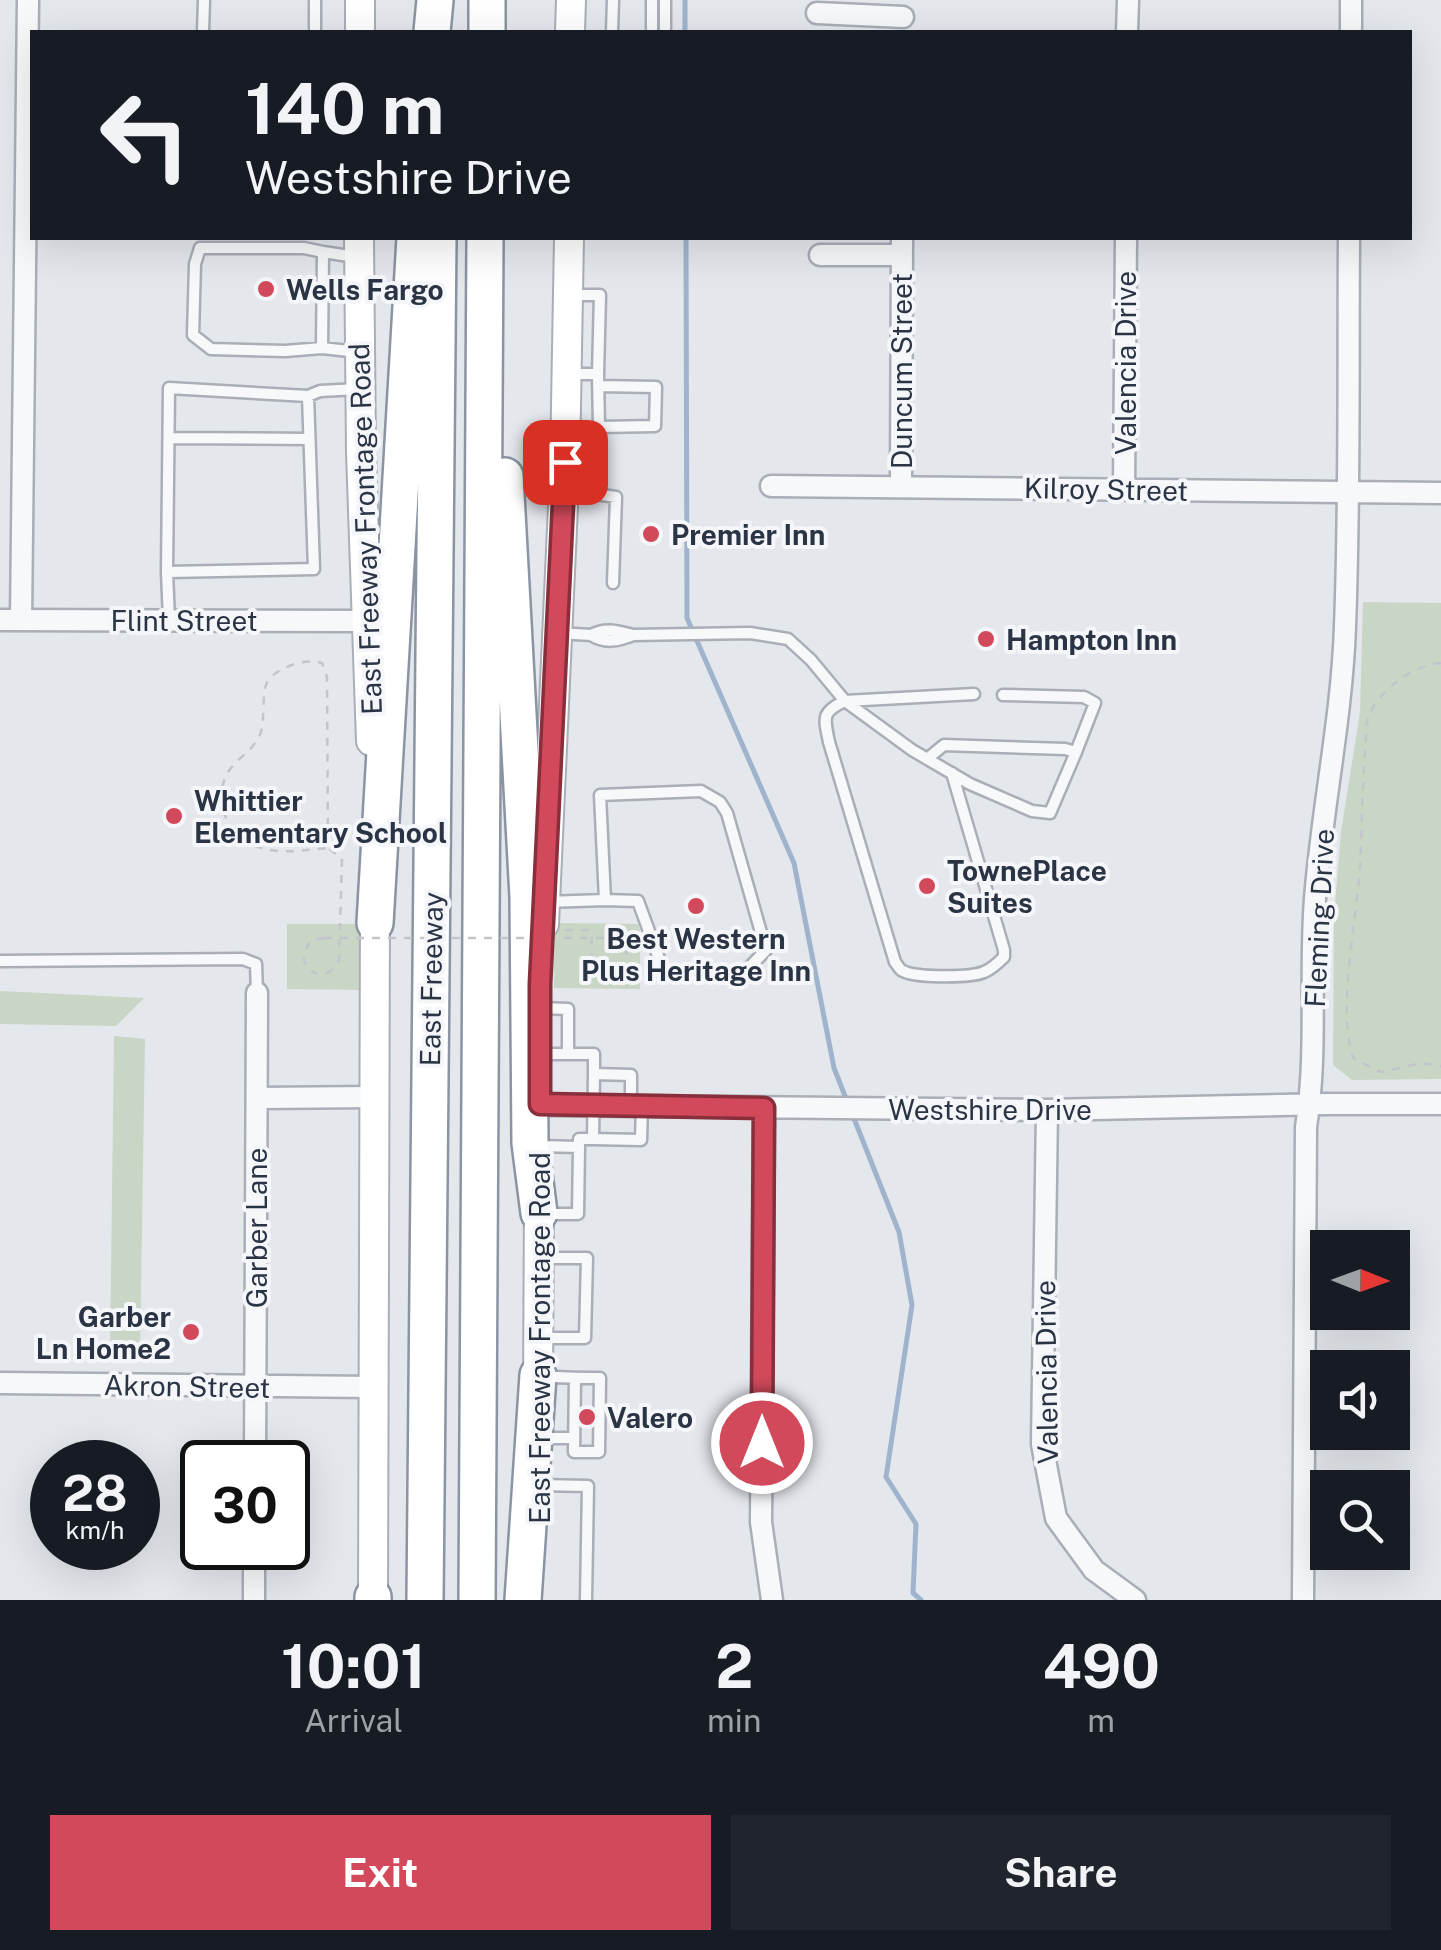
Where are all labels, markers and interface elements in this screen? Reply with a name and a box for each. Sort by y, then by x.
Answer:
text: 140 m [245,67,444,150]
icon: left [80,70,210,200]
text: Westshire Drive [245,151,572,204]
street label: Valencia Drive [1109,271,1142,455]
place label: Wells Fargo [286,273,444,306]
street label: Duncum Street [885,273,918,469]
marker: Wells Fargo [255,278,277,300]
street label: East Freeway Frontage Road [342,343,388,715]
pin [523,420,608,505]
icon: arrive [538,435,593,490]
street label: Kilroy Street [1024,471,1188,507]
place label: Premier Inn [671,518,825,551]
marker: Premier Inn [640,523,662,545]
street label: Flint Street [110,604,258,637]
place label: Hampton Inn [1006,623,1177,656]
marker: Hampton Inn [975,628,997,650]
place label: Whittier Elementary School [194,784,447,849]
marker: Whittier Elementary School [163,805,185,827]
street label: Fleming Drive [1298,828,1340,1008]
place label: TownePlace Suites [947,854,1107,919]
marker: TownePlace Suites [916,875,938,897]
street label: East Freeway [413,891,449,1067]
marker: Best Western Plus Heritage Inn [685,895,707,917]
place label: Best Western Plus Heritage Inn [581,922,811,987]
street label: Westshire Drive [888,1093,1092,1126]
street label: Garber Lane [240,1148,273,1308]
street label: East Freeway Frontage Road [523,1152,556,1524]
north arrow [1310,1230,1410,1330]
map controls [1310,1230,1410,1570]
street label: Valencia Drive [1028,1280,1064,1464]
place label: Garber Ln Home2 [36,1300,171,1365]
marker: Garber Ln Home2 [180,1321,202,1343]
button: sound [1310,1350,1410,1450]
street label: Akron Street [103,1368,271,1404]
position arrow [710,1391,814,1495]
place label: Valero [607,1401,693,1434]
marker: Valero [576,1406,598,1428]
speed limit sign: 30 [180,1440,310,1570]
text: 28 [62,1463,128,1522]
button: search [1310,1470,1410,1570]
text: km/h [66,1515,124,1545]
text: 10:01 [281,1631,426,1702]
text: 2 [715,1631,753,1702]
text: 490 [1042,1631,1160,1702]
text: Arrival [304,1702,403,1739]
text: min [707,1702,761,1739]
text: m [1087,1702,1115,1739]
button: Exit [50,1815,711,1930]
button: Share [731,1815,1391,1930]

